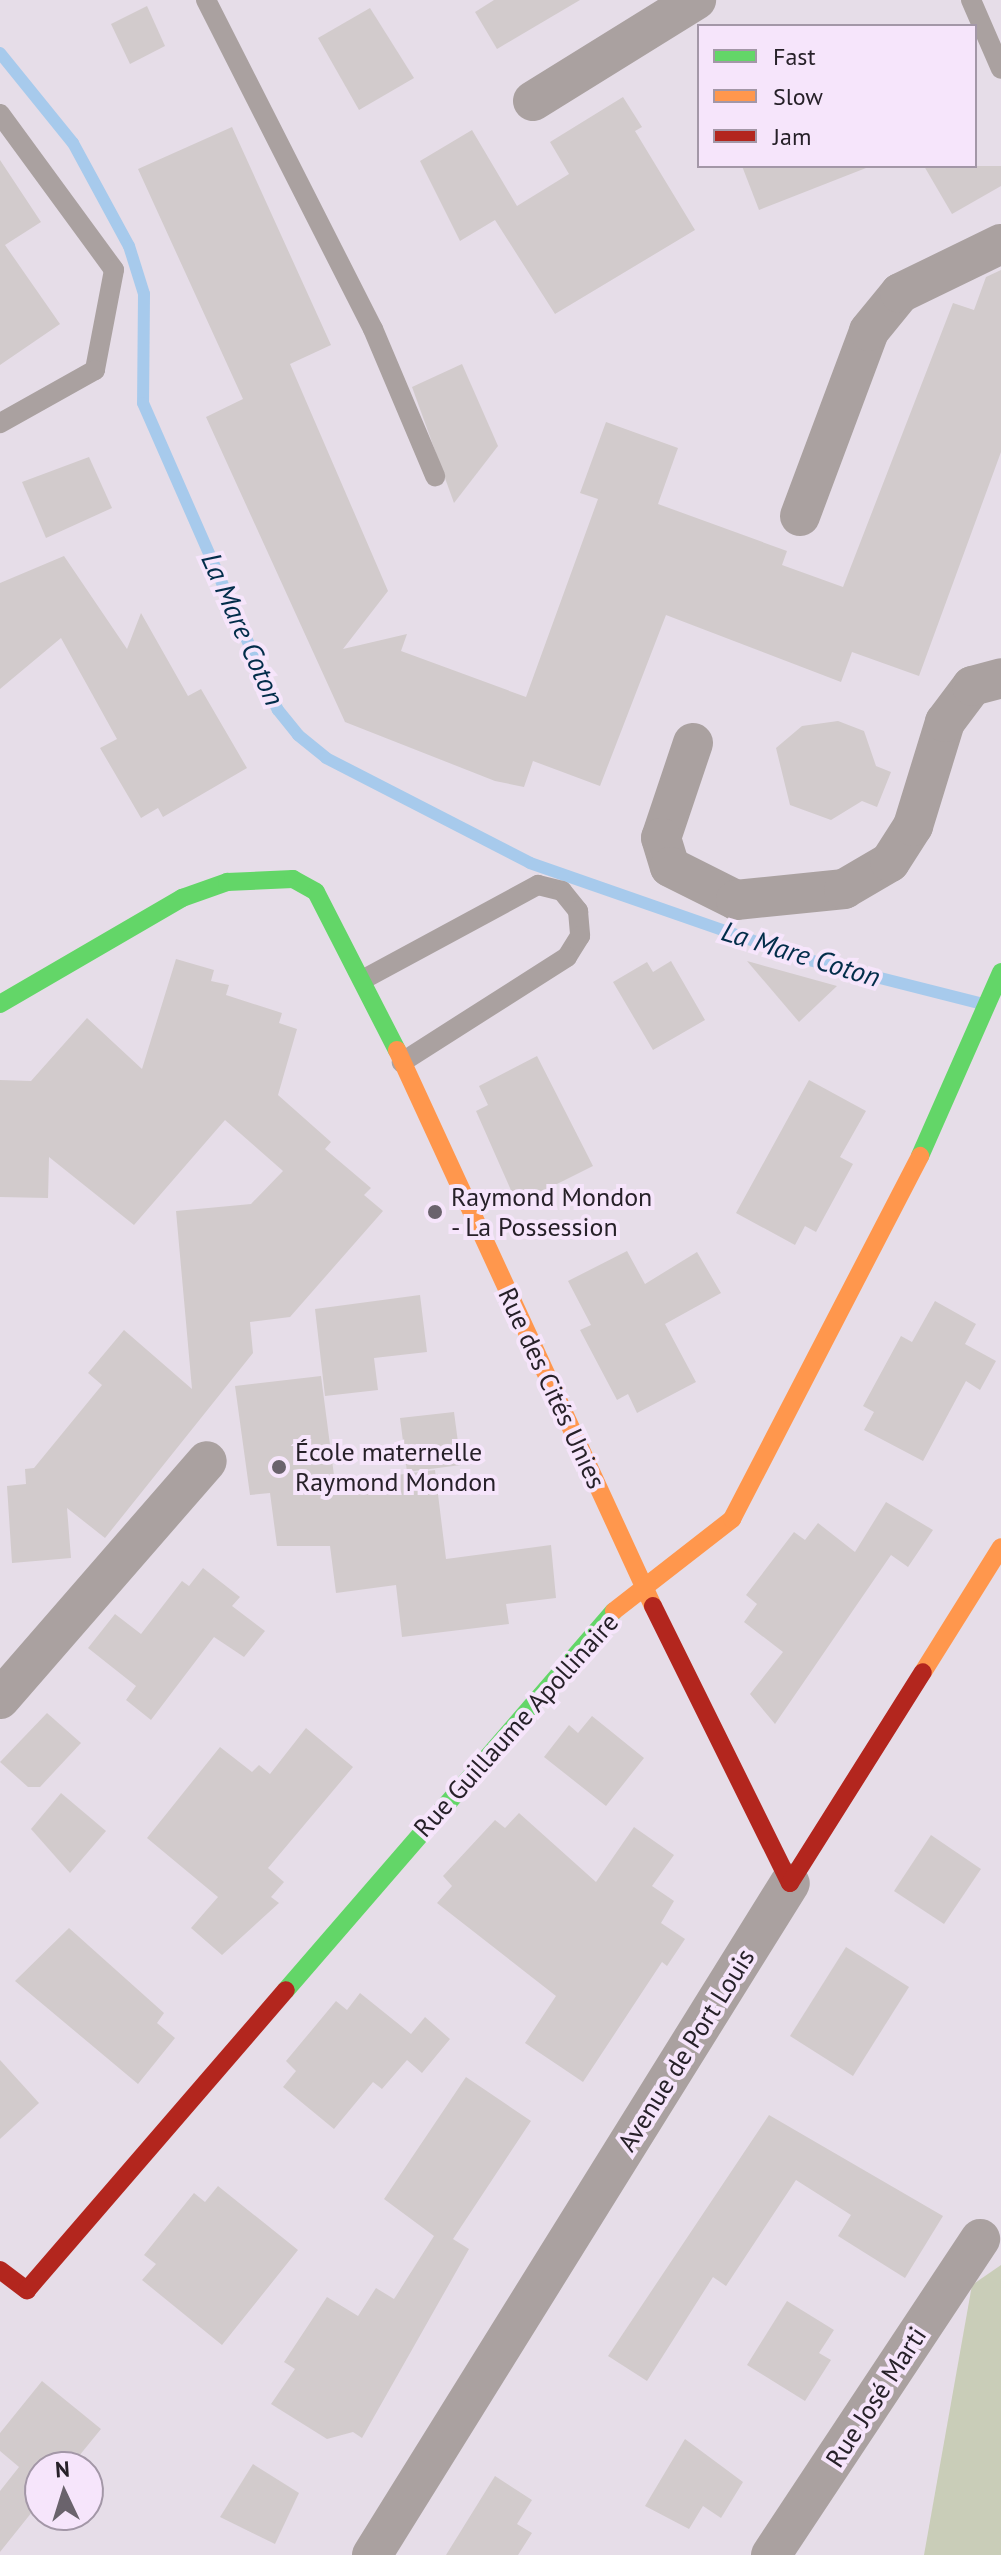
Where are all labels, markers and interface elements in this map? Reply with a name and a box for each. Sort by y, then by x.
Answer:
legend [697,24,977,168]
text: Fast [773,41,816,72]
text: Slow [773,81,823,112]
text: Jam [773,121,811,152]
water label: La Mare Coton [194,547,292,711]
water label: La Mare Coton [718,914,884,994]
place label: Raymond Mondon - La Possession [451,1181,652,1242]
marker: Raymond Mondon - La Possession [426,1203,444,1221]
street label: Rue des Cités Unies [492,1283,612,1493]
place label: École maternelle Raymond Mondon [295,1436,496,1498]
marker: École maternelle Raymond Mondon [270,1458,288,1476]
street label: Rue Guillaume Apollinaire [407,1606,625,1844]
street label: Avenue de Port Louis [611,1943,761,2157]
street label: Rue José Marti [819,2321,933,2473]
north arrow [24,2451,104,2531]
text: N [54,2455,71,2484]

